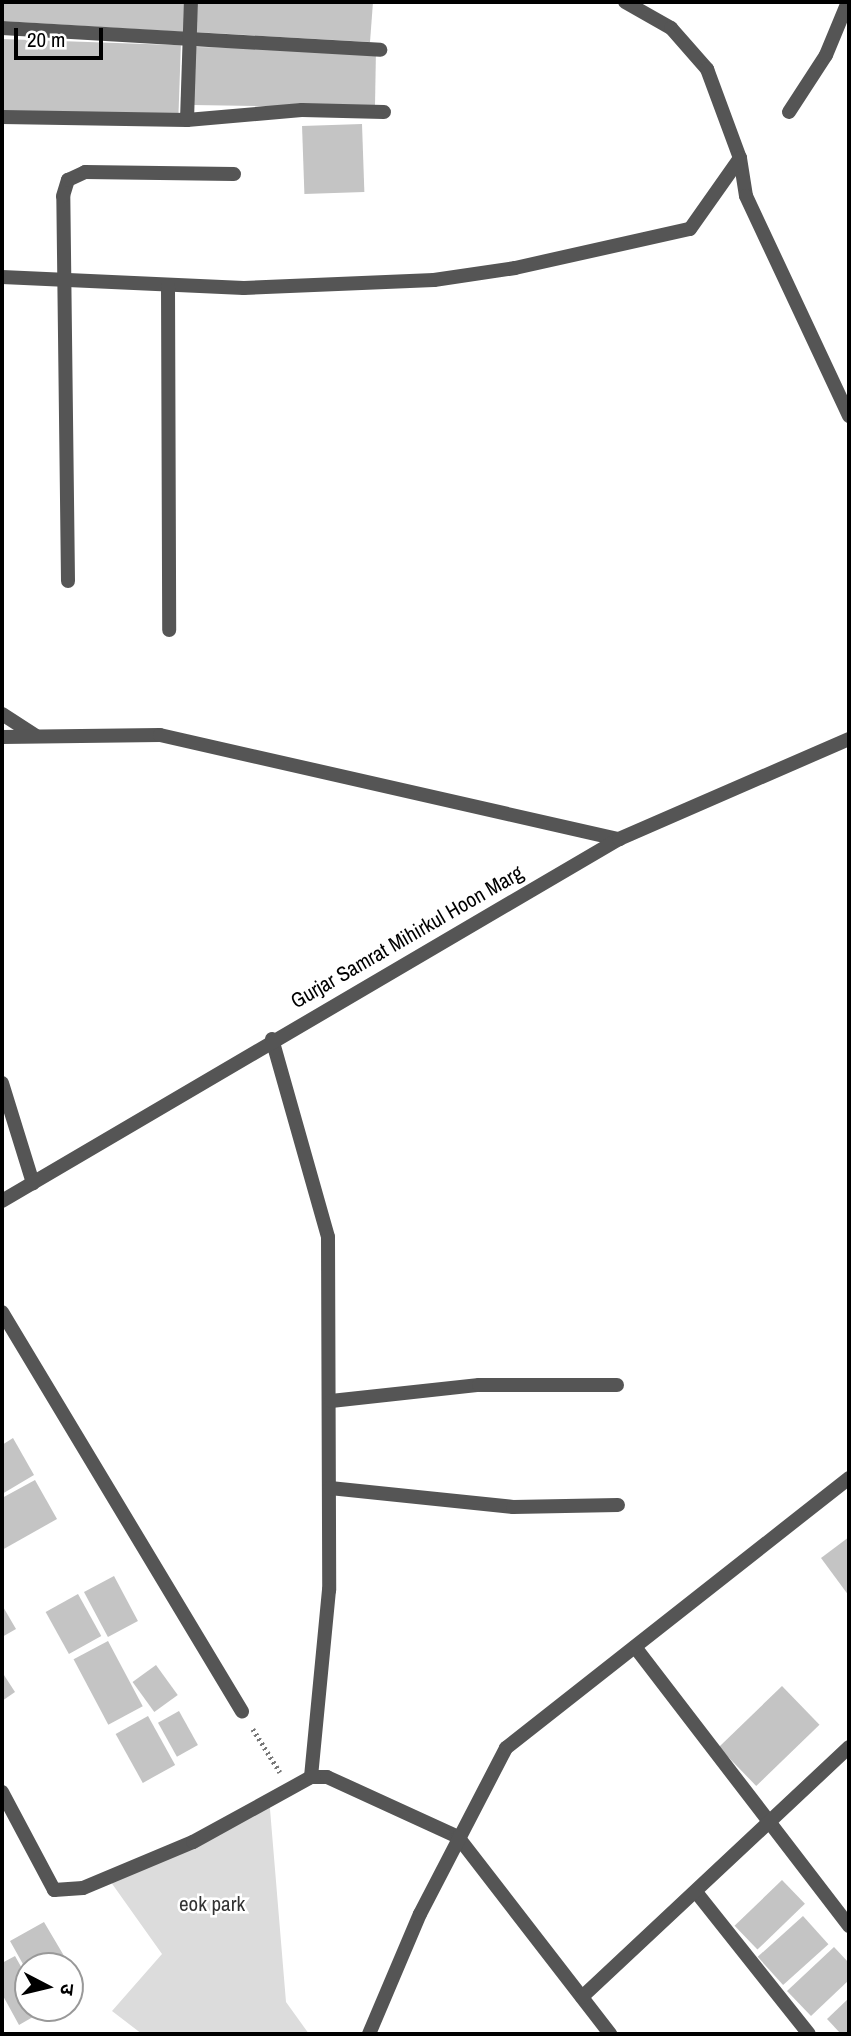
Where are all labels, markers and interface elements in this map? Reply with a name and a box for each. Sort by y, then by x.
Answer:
scale bar [18,14,107,58]
text: 20 m [27,25,65,54]
street label: Gurjar Samrat Mihirkul Hoon Marg [286,860,528,1014]
park label: eok park [179,1891,245,1917]
north arrow [14,1952,84,2022]
text: उ [54,1982,81,1996]

